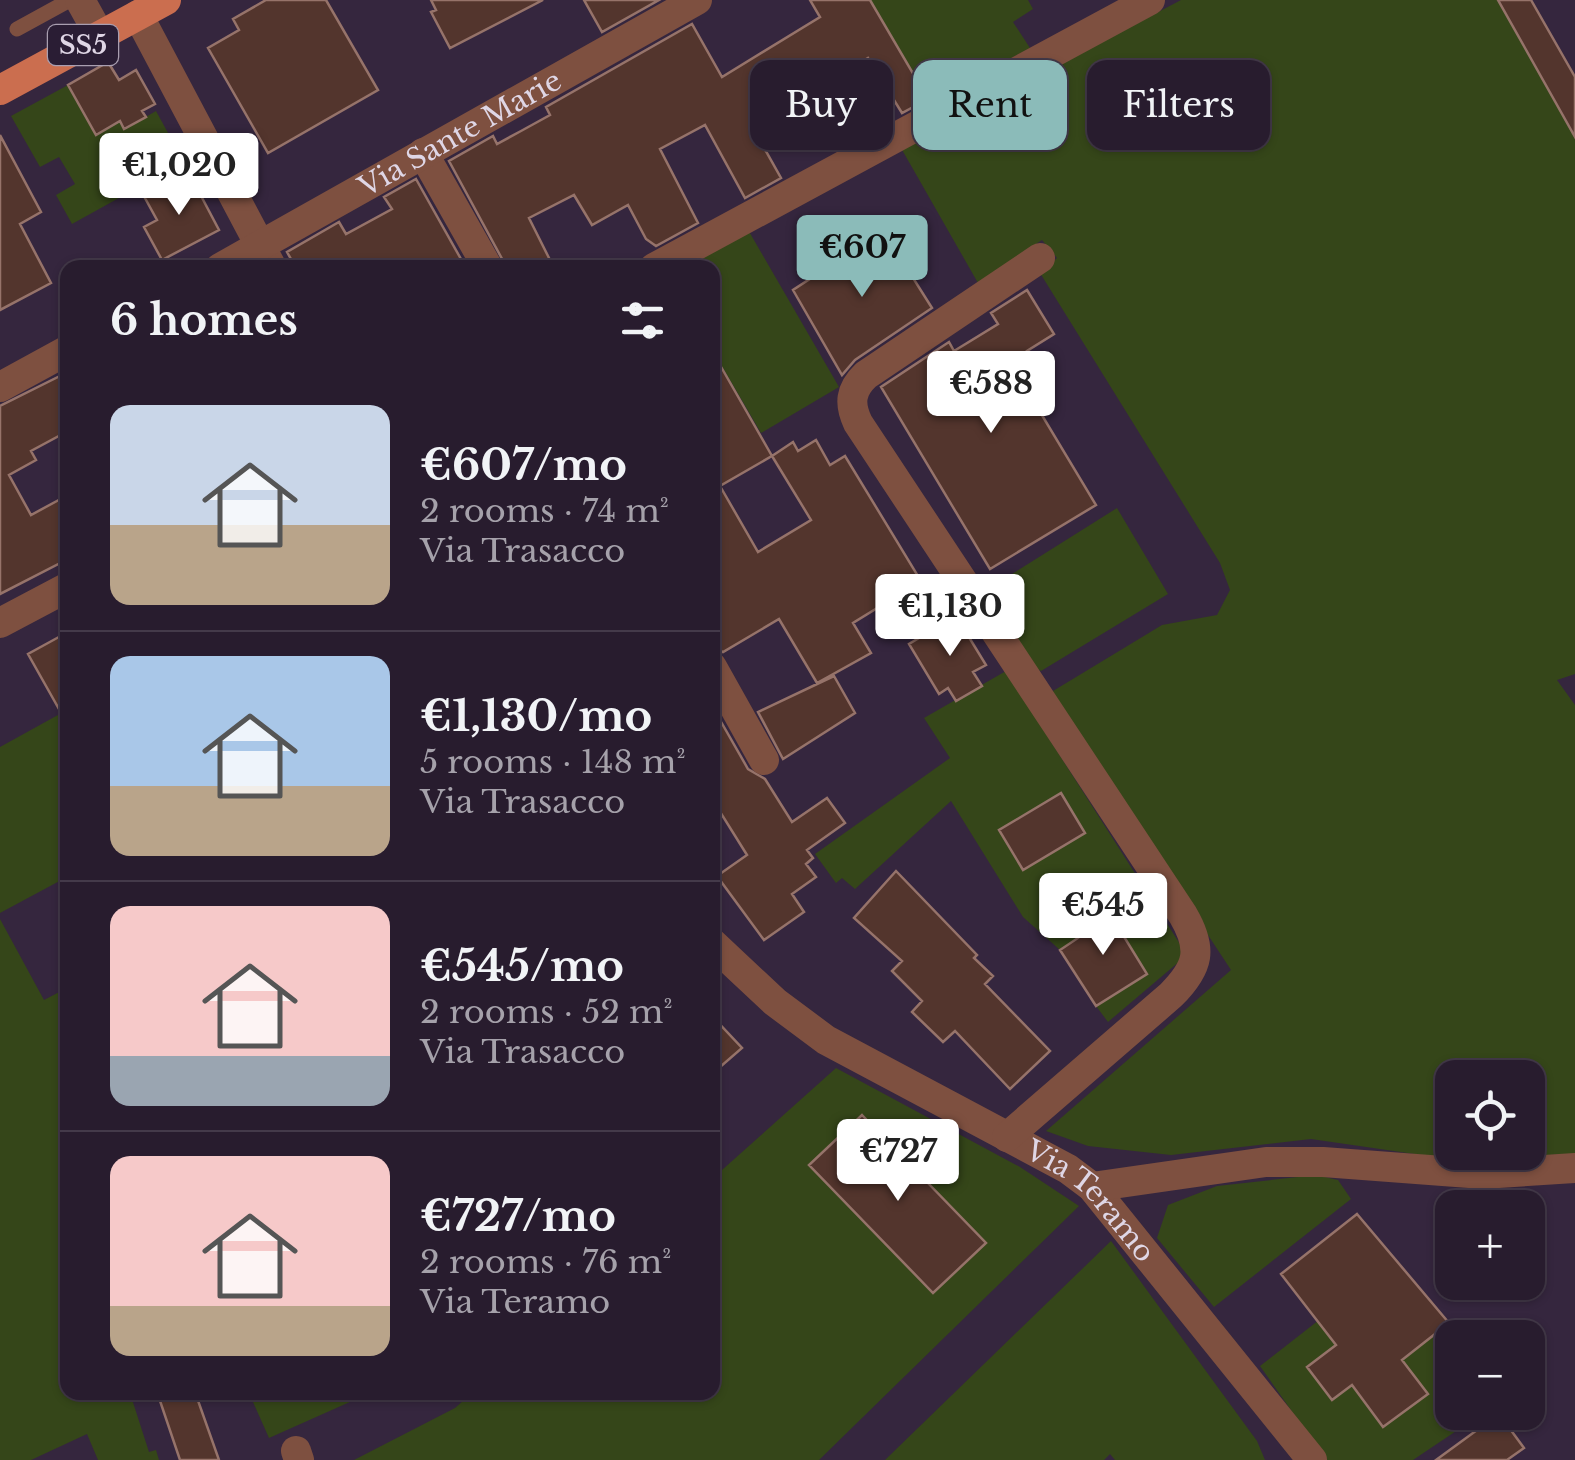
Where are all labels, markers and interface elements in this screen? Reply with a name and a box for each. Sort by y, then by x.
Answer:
road number: SS5 [48,25,118,65]
chip: Buy [750,60,893,150]
chip: Rent [913,60,1067,150]
chip: Filters [1087,60,1270,150]
street label: Via Sante Marie [351,62,567,205]
pin: €1,020 [98,133,260,218]
text: €1,020 [121,145,237,185]
pin: €607 [803,215,921,300]
text: €607 [819,227,905,267]
icon: filters [615,293,670,348]
text: 6 homes [110,294,298,346]
pin: €588 [932,351,1050,436]
text: €588 [949,363,1033,403]
text: €607/mo [420,439,627,491]
icon: home [190,445,310,565]
text: 2 rooms · 74 m² [420,491,669,531]
text: Via Trasacco [420,531,625,571]
pin: €1,130 [869,574,1031,659]
text: €1,130 [897,586,1003,626]
text: €1,130/mo [420,690,652,742]
icon: home [190,696,310,816]
text: 5 rooms · 148 m² [420,742,686,782]
text: Via Trasacco [420,782,625,822]
pin: €545 [1044,873,1162,958]
text: €545 [1061,885,1145,925]
text: €545/mo [420,940,624,992]
icon: home [190,946,310,1066]
text: 2 rooms · 52 m² [420,992,673,1032]
text: Via Trasacco [420,1032,625,1072]
map controls [1435,1060,1545,1430]
button: locate [1435,1060,1545,1170]
pin: €727 [839,1119,957,1204]
text: €727 [859,1131,937,1171]
street label: Via Teramo [1019,1132,1163,1269]
text: €727/mo [420,1190,616,1242]
button: + [1435,1190,1545,1300]
icon: home [190,1196,310,1316]
text: 2 rooms · 76 m² [420,1242,671,1282]
text: Via Teramo [420,1282,610,1322]
button: − [1435,1320,1545,1430]

